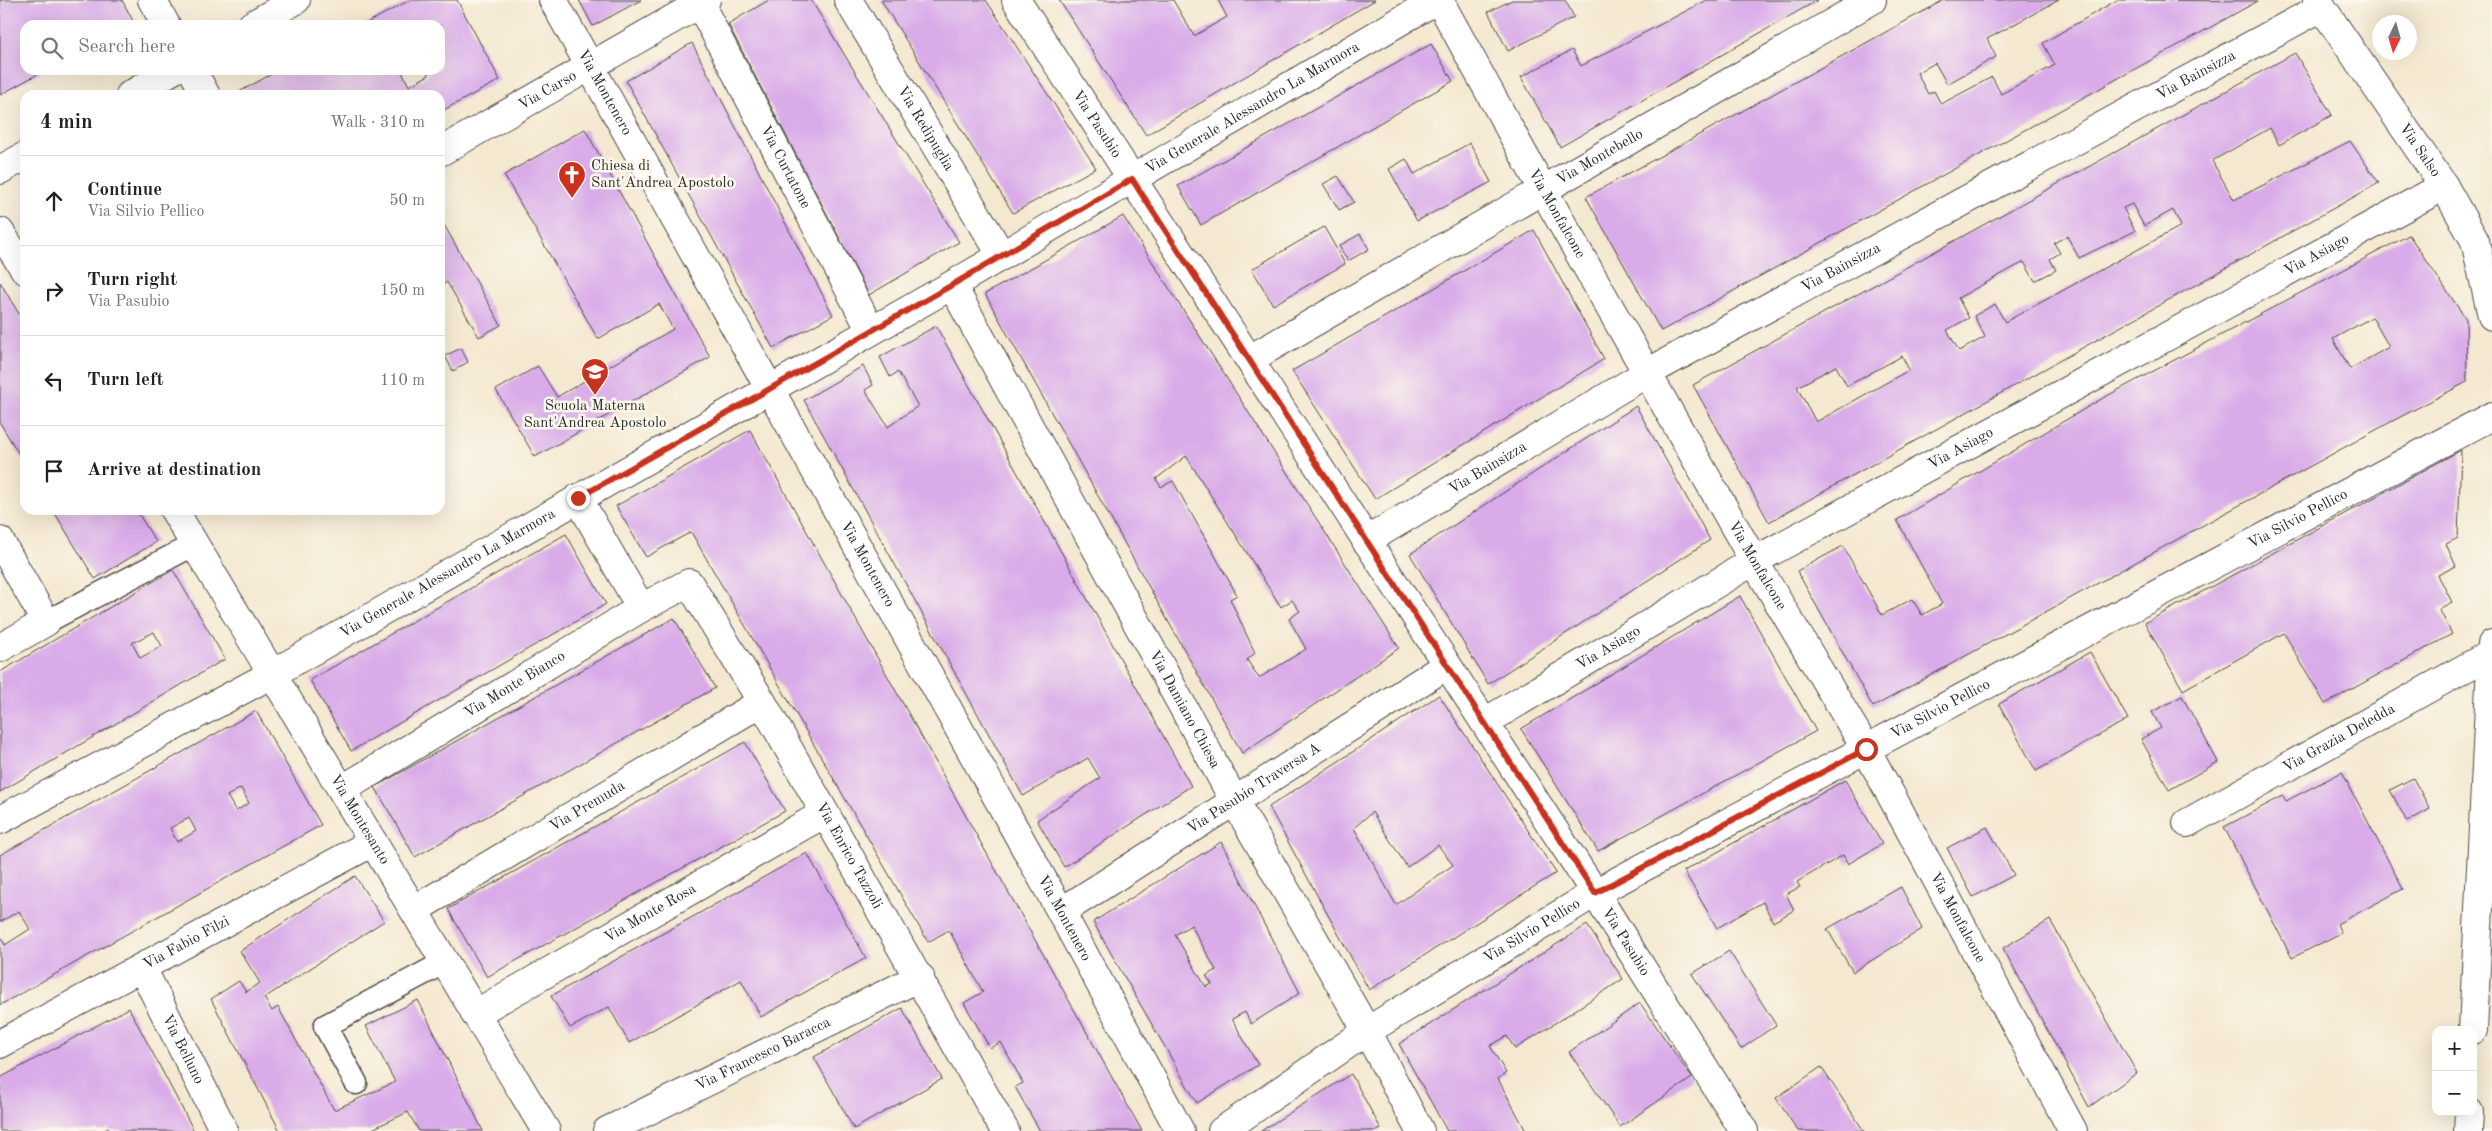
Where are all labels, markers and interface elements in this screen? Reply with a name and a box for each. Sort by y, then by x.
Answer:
north arrow [2372,15,2417,60]
search box [20,20,445,75]
icon: search [38,34,66,62]
text: Search here [78,38,175,57]
street label: Via Generale Alessandro La Marmora [1143,39,1363,177]
street label: Via Montenero [575,47,634,138]
street label: Via Bainsizza [2154,47,2239,103]
street label: Via Carso [516,68,579,113]
street label: Via Redipuglia [894,84,957,174]
street label: Via Pasubio [1069,88,1124,161]
text: 4 min [40,112,93,133]
text: Walk · 310 m [330,115,425,131]
street label: Via Salso [2396,121,2443,180]
street label: Via Curtatone [757,123,813,211]
street label: Via Montebello [1554,126,1646,188]
place label: Chiesa di Sant'Andrea Apostolo [591,159,734,191]
church icon: Chiesa di Sant'Andrea Apostolo [557,160,587,199]
street label: Via Monfalcone [1526,166,1588,261]
text: Continue [87,181,162,200]
icon: ahead [40,187,68,215]
text: 50 m [389,193,425,209]
text: Via Silvio Pellico [87,204,204,220]
street label: Via Asiago [2282,231,2352,279]
street label: Via Bainsizza [1799,240,1884,295]
text: Turn right [87,271,177,290]
icon: right [40,277,68,305]
text: 150 m [380,283,425,299]
text: Via Pasubio [87,294,169,310]
school or university icon: Scuola Materna Sant'Andrea Apostolo [580,357,610,396]
icon: left [40,367,68,395]
text: Turn left [87,371,164,390]
text: 110 m [380,373,425,389]
place label: Scuola Materna Sant'Andrea Apostolo [523,399,667,431]
street label: Via Asiago [1926,425,1996,472]
street label: Via Bainsizza [1446,439,1530,497]
icon: arrive [40,457,68,485]
text: Arrive at destination [87,461,261,480]
route end [567,487,590,510]
street label: Via Silvio Pellico [2246,487,2350,552]
street label: Via Generale Alessandro La Marmora [337,506,558,641]
street label: Via Montenero [838,519,897,610]
street label: Via Monfalcone [1725,519,1789,613]
street label: Via Asiago [1574,623,1643,673]
street label: Via Monte Bianco [462,648,568,721]
street label: Via Damiano Chiesa [1146,648,1223,772]
street label: Via Silvio Pellico [1888,677,1993,742]
street label: Via Grazia Deledda [2280,701,2398,776]
route start [1855,738,1878,761]
street label: Via Pasubio Traversa A [1184,740,1324,837]
street label: Via Montesanto [327,772,392,867]
street label: Via Premuda [547,778,628,835]
street label: Via Enrico Tazzoli [813,800,885,911]
street label: Via Monfalcone [1927,870,1988,965]
street label: Via Montenero [1035,873,1094,964]
street label: Via Monte Rosa [602,881,699,946]
street label: Via Silvio Pellico [1481,896,1583,966]
street label: Via Pasubio [1599,905,1652,979]
street label: Via Fabio Filzi [141,914,232,972]
street label: Via Belluno [159,1012,207,1086]
street label: Via Francesco Baracca [693,1014,834,1094]
map controls [2432,1026,2477,1116]
button: + [2432,1026,2477,1071]
button: − [2432,1071,2477,1116]

